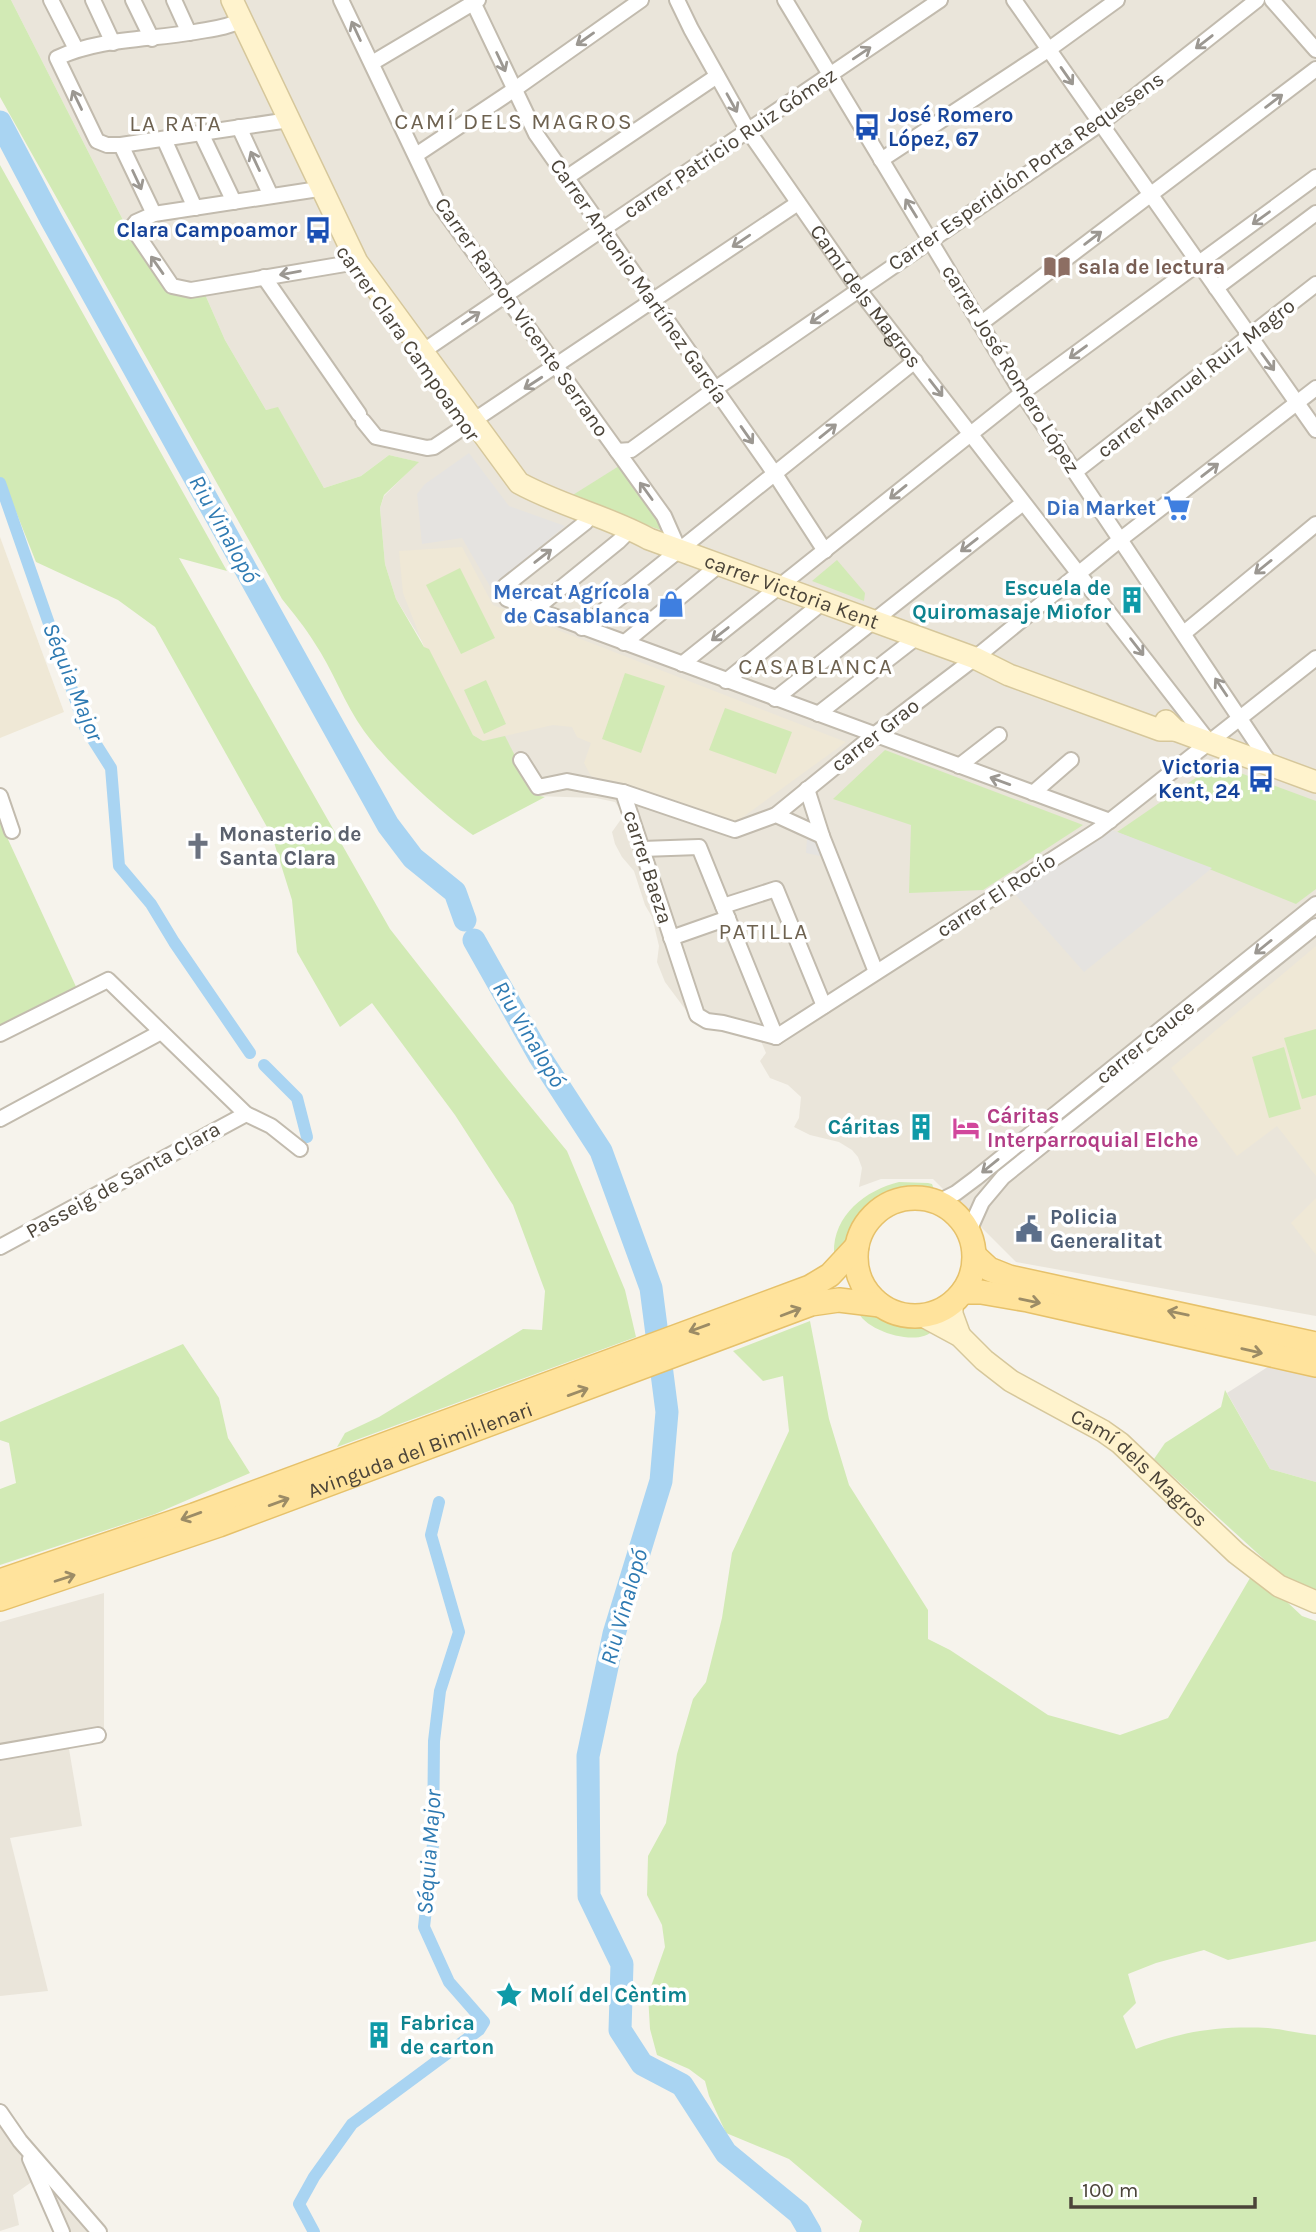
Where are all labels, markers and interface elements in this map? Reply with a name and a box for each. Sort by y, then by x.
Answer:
one-way arrow [349,21,362,42]
one-way arrow [576,32,595,46]
one-way arrow [1195,35,1213,50]
one-way arrow [852,46,871,60]
one-way arrow [495,51,509,72]
street label: carrer Patricio Ruiz Gómez [619,63,841,223]
street label: Carrer Esperidión Porta Requesens [884,66,1168,276]
one-way arrow [1060,66,1074,85]
one-way arrow [69,90,83,111]
one-way arrow [725,93,739,113]
one-way arrow [1264,93,1283,108]
place label: José Romero López, 67 [888,103,1013,151]
district label: CAMÍ DELS MAGROS [394,108,634,135]
district label: LA RATA [129,110,223,137]
bus stop icon: José Romero López, 67 [852,112,882,142]
one-way arrow [248,151,261,173]
street label: Carrer Antonio Martínez García [545,154,733,408]
one-way arrow [131,169,145,190]
street label: Carrer Ramon Vicente Serrano [430,193,614,441]
one-way arrow [903,199,917,219]
one-way arrow [1252,210,1271,225]
bus stop icon: Clara Campoamor [303,215,333,245]
place label: Clara Campoamor [117,218,298,242]
street label: Camí dels Magros [805,220,927,372]
one-way arrow [1083,230,1101,245]
one-way arrow [732,234,751,248]
street label: carrer Clara Campoamor [331,240,485,446]
library icon: sala de lectura [1042,252,1072,282]
place label: sala de lectura [1078,255,1225,279]
one-way arrow [150,256,165,275]
street label: carrer José Romero López [937,261,1085,477]
one-way arrow [279,267,302,280]
street label: carrer Manuel Ruiz Magro [1092,293,1300,463]
one-way arrow [810,310,829,324]
one-way arrow [461,311,480,325]
one-way arrow [1068,344,1087,359]
one-way arrow [1261,352,1276,371]
one-way arrow [523,376,543,390]
one-way arrow [928,378,943,397]
one-way arrow [818,424,836,439]
one-way arrow [740,425,754,444]
one-way arrow [1200,463,1219,478]
water label: Riu Vinalopó [183,470,265,588]
one-way arrow [639,482,653,501]
one-way arrow [890,485,908,500]
supermarket icon: Dia Market [1162,493,1192,523]
place label: Dia Market [1046,496,1156,520]
one-way arrow [961,537,979,553]
one-way arrow [533,548,551,564]
street label: carrer Victoria Kent [701,548,882,634]
one-way arrow [1255,559,1273,575]
place label: Escuela de Quiromasaje Miofor [912,576,1112,624]
place label: Mercat Agrícola de Casablanca [493,580,650,628]
building icon: Escuela de Quiromasaje Miofor [1117,585,1147,615]
shop icon: Mercat Agrícola de Casablanca [656,589,686,619]
water label: Séquia Major [37,619,109,746]
one-way arrow [712,626,730,642]
one-way arrow [1129,637,1144,655]
district label: CASABLANCA [738,653,894,680]
one-way arrow [1214,678,1228,697]
street label: carrer Grao [826,693,924,777]
place label: Victoria Kent, 24 [1158,755,1240,803]
bus stop icon: Victoria Kent, 24 [1246,764,1276,794]
one-way arrow [989,774,1011,786]
street label: carrer Baeza [618,807,678,927]
place label: Monasterio de Santa Clara [219,822,361,870]
church icon: Monasterio de Santa Clara [183,831,213,861]
street label: carrer El Rocío [932,848,1060,942]
district label: PATILLA [719,918,809,945]
one-way arrow [1254,939,1273,954]
water label: Riu Vinalopó [487,976,571,1092]
street label: carrer Cauce [1091,995,1199,1089]
place label: Cáritas Interparroquial Elche [987,1104,1199,1153]
building icon: Cáritas [906,1112,936,1142]
hotel icon: Cáritas Interparroquial Elche [951,1113,981,1143]
place label: Cáritas [828,1115,900,1139]
street label: Passeig de Santa Clara [22,1117,224,1243]
one-way arrow [982,1159,1000,1174]
place label: Policia Generalitat [1050,1205,1162,1253]
public building icon: Policia Generalitat [1014,1214,1044,1244]
one-way arrow [1018,1295,1041,1308]
one-way arrow [780,1305,802,1318]
one-way arrow [1167,1306,1189,1319]
one-way arrow [689,1323,710,1335]
one-way arrow [1240,1344,1263,1358]
one-way arrow [567,1385,589,1397]
street label: Avinguda del Bimil·lenari [304,1397,536,1503]
street label: Camí dels Magros [1067,1404,1213,1532]
one-way arrow [268,1495,290,1507]
one-way arrow [181,1511,203,1523]
water label: Riu Vinalopó [595,1546,653,1668]
one-way arrow [53,1571,75,1583]
water label: Séquia Major [411,1787,447,1915]
place icon: Molí del Cèntim [494,1980,524,2010]
place label: Molí del Cèntim [530,1983,687,2007]
place label: Fabrica de carton [400,2011,494,2059]
building icon: Fabrica de carton [364,2020,394,2050]
scale bar [1071,2166,1255,2210]
text: 100 m [1082,2178,1139,2202]

